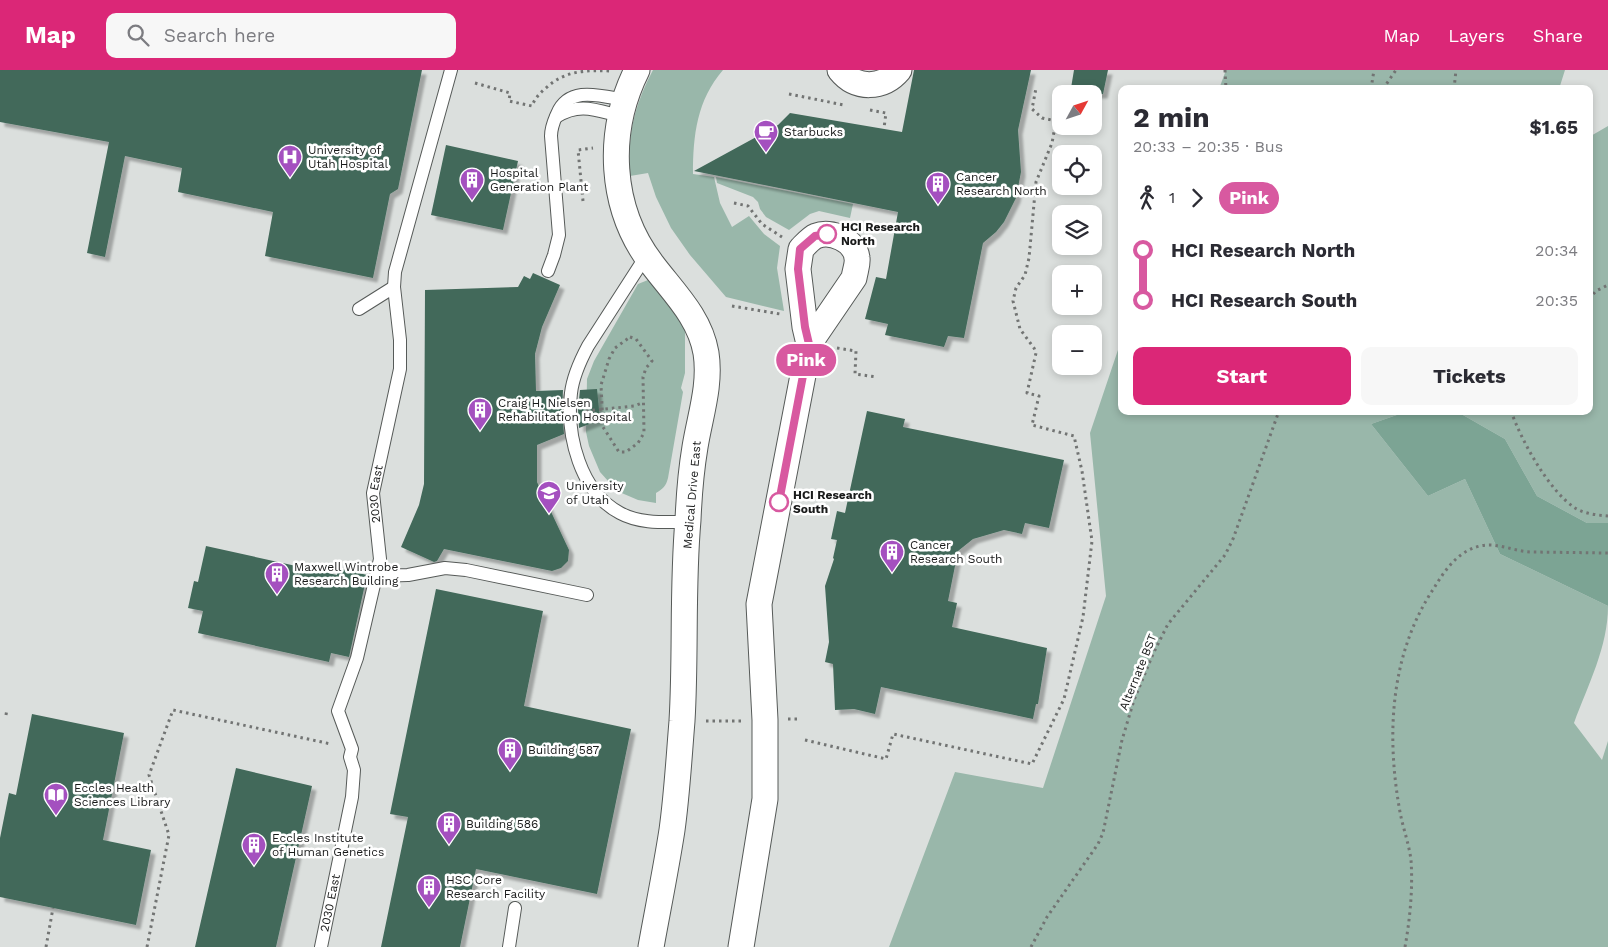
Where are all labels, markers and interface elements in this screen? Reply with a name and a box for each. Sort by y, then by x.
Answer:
search box [106,13,456,58]
text: Map [25,21,76,49]
icon: search [124,21,152,49]
text: Search here [164,24,275,47]
text: Map [1383,25,1420,46]
text: Layers [1448,25,1505,46]
text: Share [1533,25,1583,46]
north arrow [1052,85,1102,135]
map controls [1052,85,1102,375]
text: 2 min [1133,101,1210,134]
text: $1.65 [1529,116,1578,139]
cafe icon: Starbucks [753,119,779,153]
place label: Starbucks [784,125,843,139]
text: 20:33 – 20:35 · Bus [1133,137,1283,156]
place label: University of Utah Hospital [308,143,389,171]
hospital icon: University of Utah Hospital [277,144,303,178]
button: locate [1052,145,1102,195]
place label: Hospital Generation Plant [490,166,588,194]
building icon: Hospital Generation Plant [459,167,485,201]
place label: Cancer Research North [956,170,1047,198]
building icon: Cancer Research North [925,171,951,205]
icon: walk [1133,184,1161,212]
icon: forward [1183,184,1211,212]
text: Pink [1229,187,1269,208]
text: 1 [1169,188,1175,207]
button: layers [1052,205,1102,255]
place label: HCI Research North [841,220,920,248]
marker: HCI Research North [817,224,837,244]
text: HCI Research North [1171,239,1355,262]
text: 20:34 [1535,241,1578,260]
button: + [1052,265,1102,315]
text: HCI Research South [1171,289,1357,312]
text: 20:35 [1535,291,1578,310]
button: − [1052,325,1102,375]
line badge: Pink [771,344,841,376]
button: Start [1133,347,1351,405]
button: Tickets [1361,347,1578,405]
text: Pink [786,349,826,370]
place label: Craig H. Nielsen Rehabilitation Hospital [498,396,632,424]
building icon: Craig H. Nielsen Rehabilitation Hospital [467,397,493,431]
street label: Medical Drive East [680,440,704,550]
street label: 2030 East [366,464,386,524]
place label: University of Utah [566,479,624,507]
school or university icon: University of Utah [536,480,562,514]
place label: HCI Research South [793,488,872,516]
marker: HCI Research South [769,492,789,512]
place label: Cancer Research South [910,538,1002,566]
building icon: Cancer Research South [879,539,905,573]
place label: Maxwell Wintrobe Research Building [294,560,399,588]
building icon: Maxwell Wintrobe Research Building [264,561,290,595]
street label: Alternate BST [1116,632,1160,712]
building icon: Building 587 [497,737,523,771]
place label: Building 587 [528,743,600,757]
place label: Eccles Health Sciences Library [74,781,171,809]
library icon: Eccles Health Sciences Library [43,782,69,816]
building icon: Building 586 [436,811,462,845]
place label: Building 586 [466,817,538,831]
place label: Eccles Institute of Human Genetics [272,831,384,859]
building icon: Eccles Institute of Human Genetics [241,832,267,866]
street label: 2030 East [317,873,343,933]
place label: HSC Core Research Facility [446,873,546,901]
building icon: HSC Core Research Facility [416,874,442,908]

